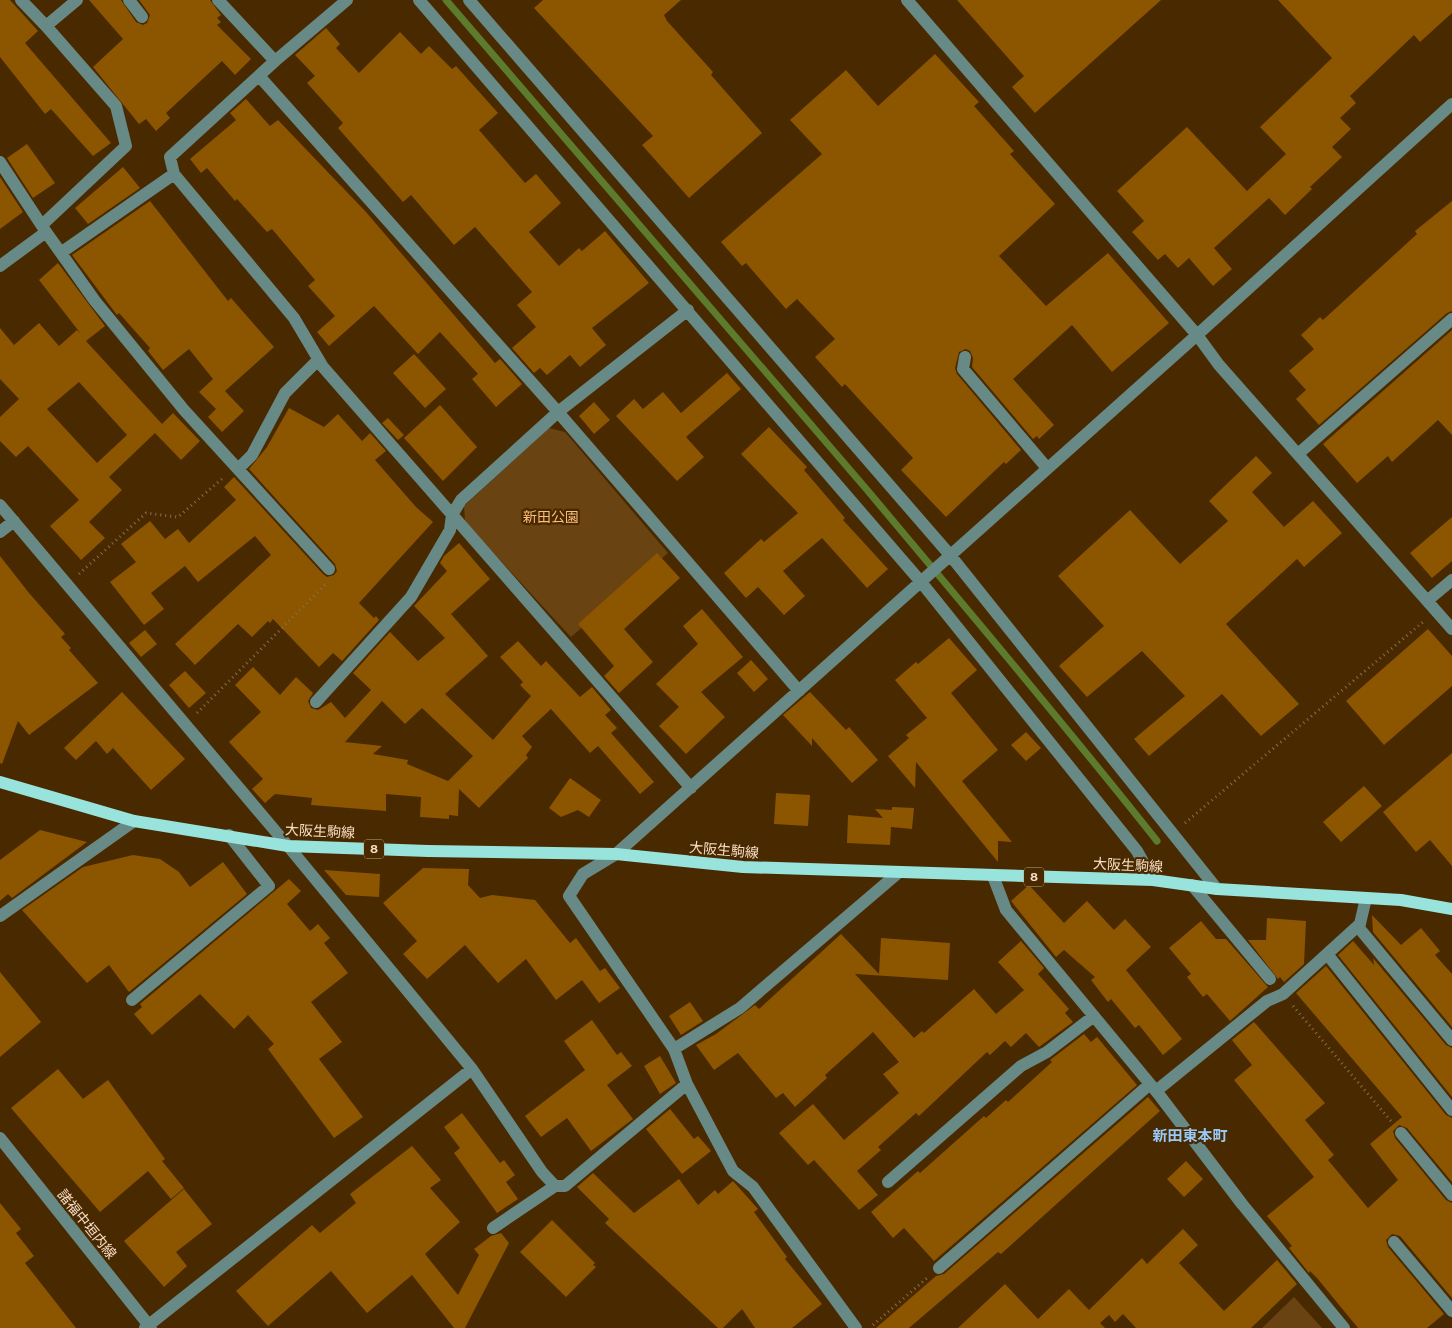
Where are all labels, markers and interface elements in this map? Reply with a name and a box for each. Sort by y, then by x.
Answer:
park label: 新田公園 [523,509,579,525]
street label: 大阪生駒線 [285,821,355,841]
street label: 大阪生駒線 [688,839,760,861]
road number: 8 [364,840,384,859]
street label: 大阪生駒線 [1093,855,1163,875]
road number: 8 [1024,868,1044,886]
district label: 新田東本町 [1152,1127,1228,1144]
street label: 諸福中垣内線 [54,1186,120,1262]

